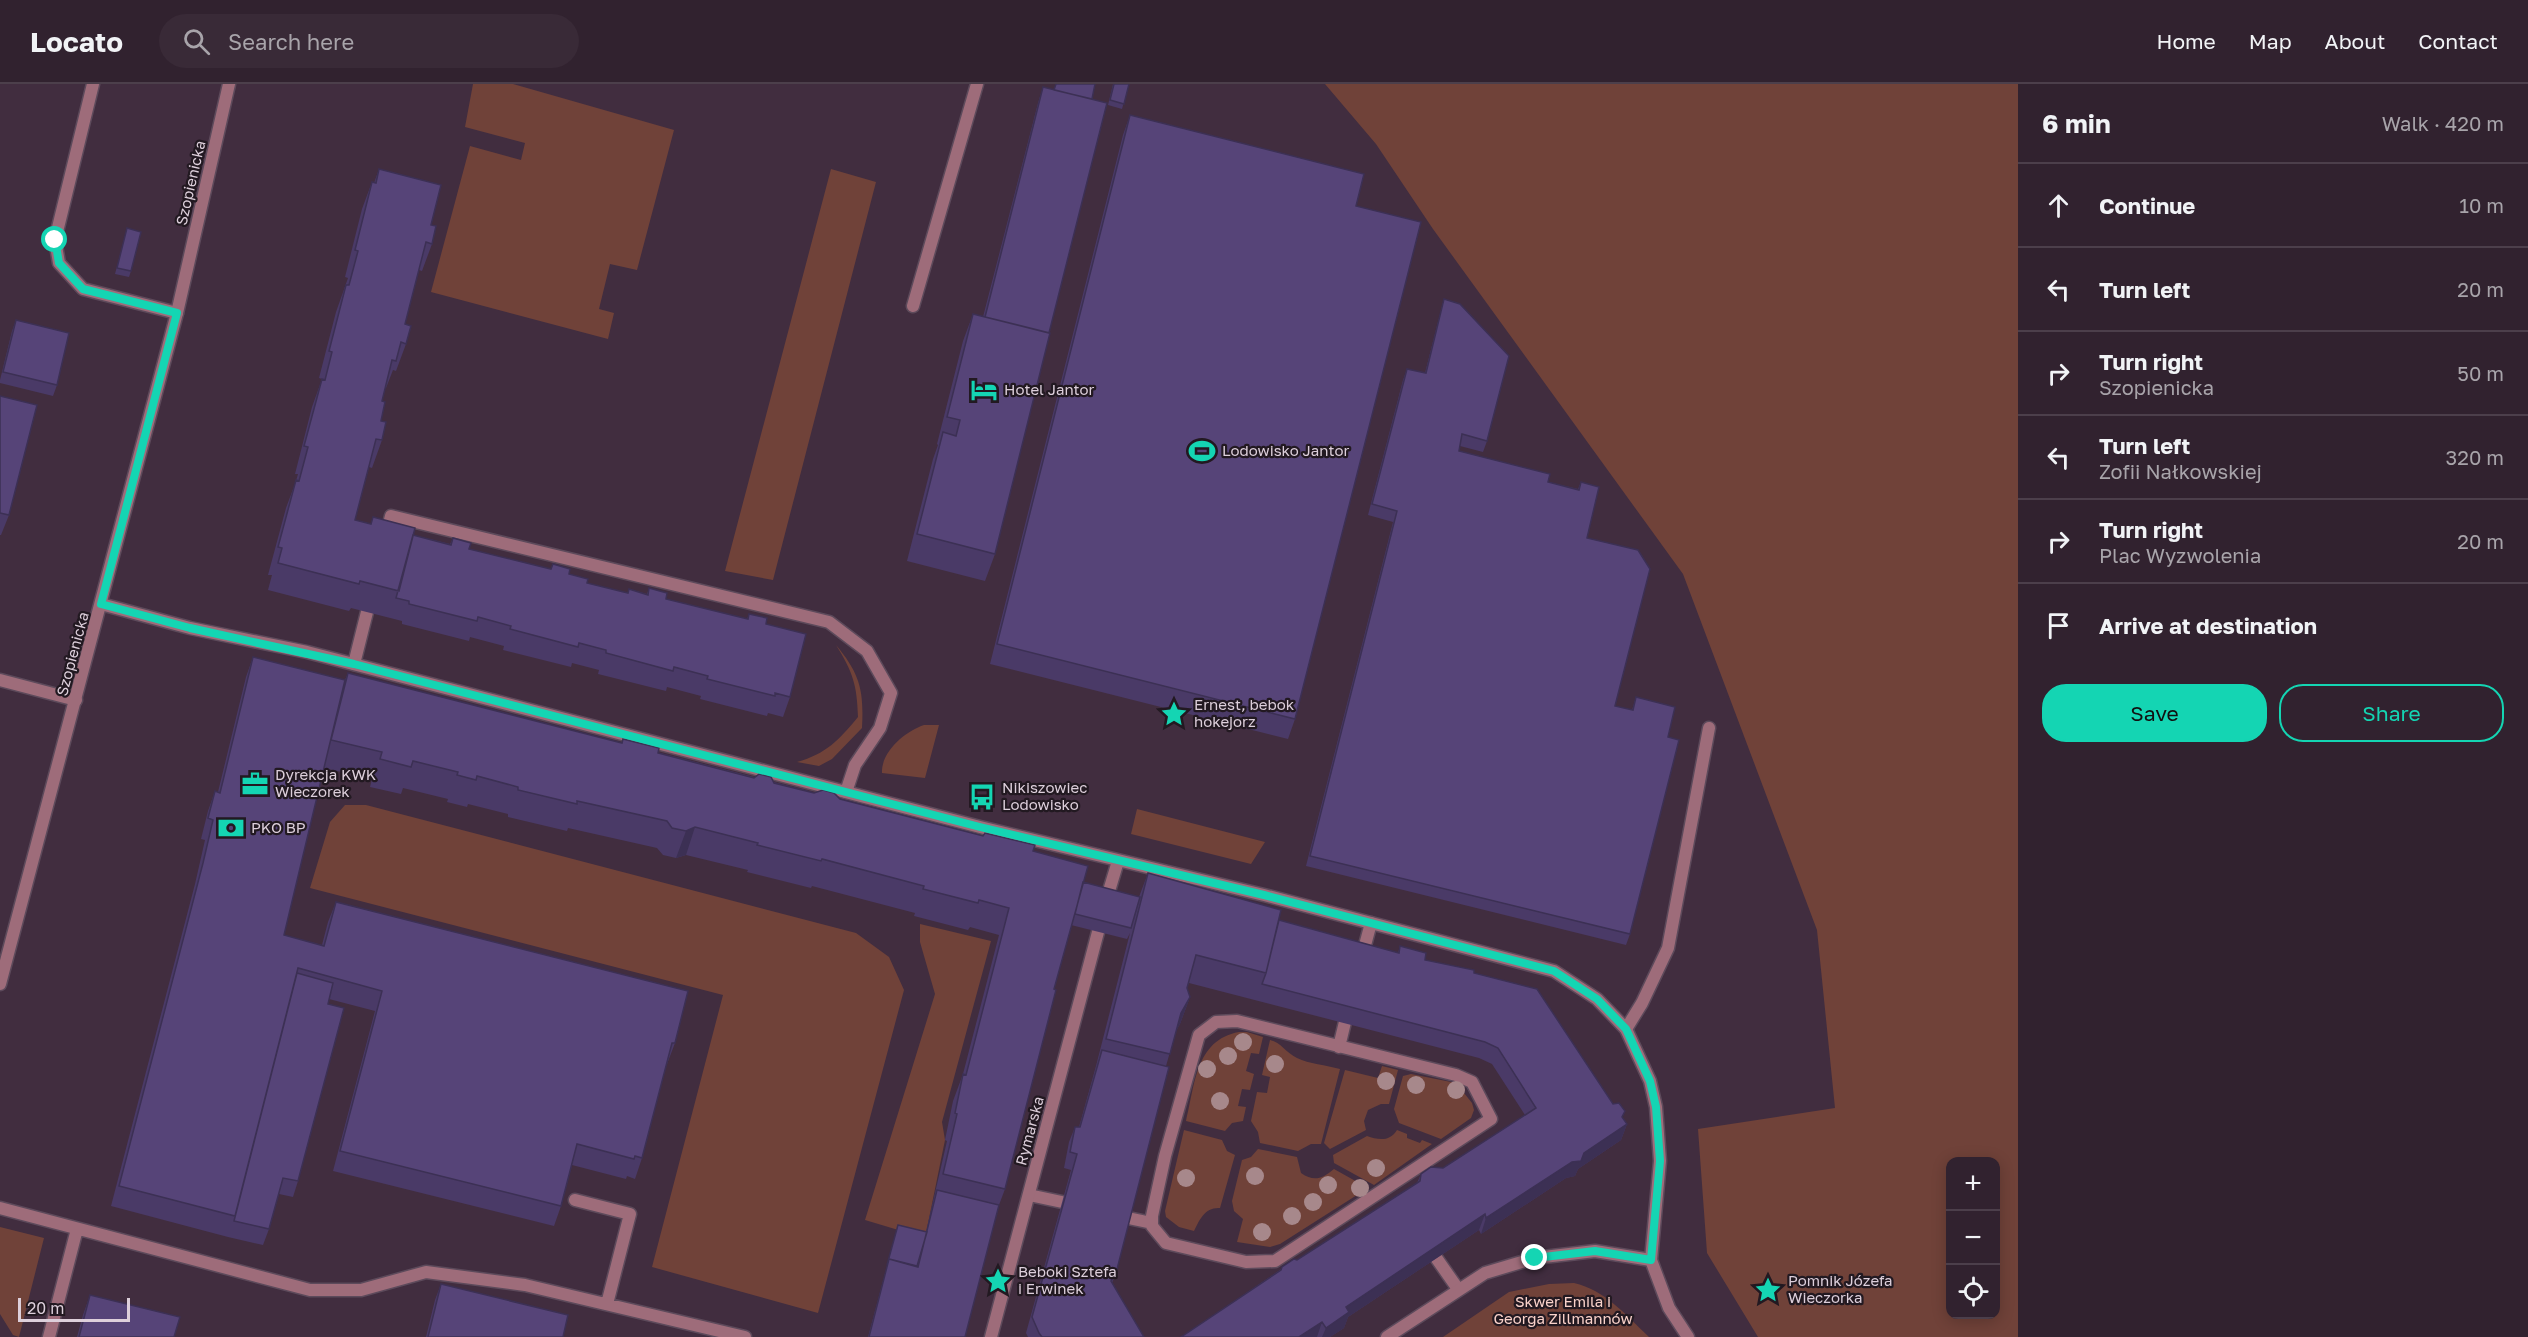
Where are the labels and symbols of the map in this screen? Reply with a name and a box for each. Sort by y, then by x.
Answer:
street label: Szopienicka [172,139,208,227]
route start [41,226,67,252]
hotel icon: Hotel Jantor [969,375,999,405]
place label: Hotel Jantor [1004,380,1095,398]
sports icon: Lodowisko Jantor [1187,436,1217,466]
place label: Lodowisko Jantor [1222,441,1349,459]
street label: Szopienicka [52,610,92,698]
place label: Ernest, bebok hokejorz [1194,695,1295,730]
place icon: Ernest, bebok hokejorz [1159,699,1189,729]
place label: Dyrekcja KWK Wieczorek [275,765,376,800]
office icon: Dyrekcja KWK Wieczorek [240,769,270,799]
place label: Nikiszowiec Lodowisko [1002,778,1087,813]
bus stop icon: Nikiszowiec Lodowisko [967,782,997,812]
bank icon: PKO BP [216,813,246,843]
place label: PKO BP [251,818,306,836]
street label: Rymarska [1011,1094,1047,1167]
route end [1521,1244,1547,1270]
place label: Beboki Sztefa i Erwinek [1018,1262,1117,1297]
place icon: Beboki Sztefa i Erwinek [983,1266,1013,1296]
place label: Pomnik Józefa Wieczorka [1788,1271,1893,1306]
place icon: Pomnik Józefa Wieczorka [1753,1275,1783,1305]
park label: Skwer Emila i Georga Zillmannów [1493,1292,1633,1327]
scale bar [18,1295,130,1322]

